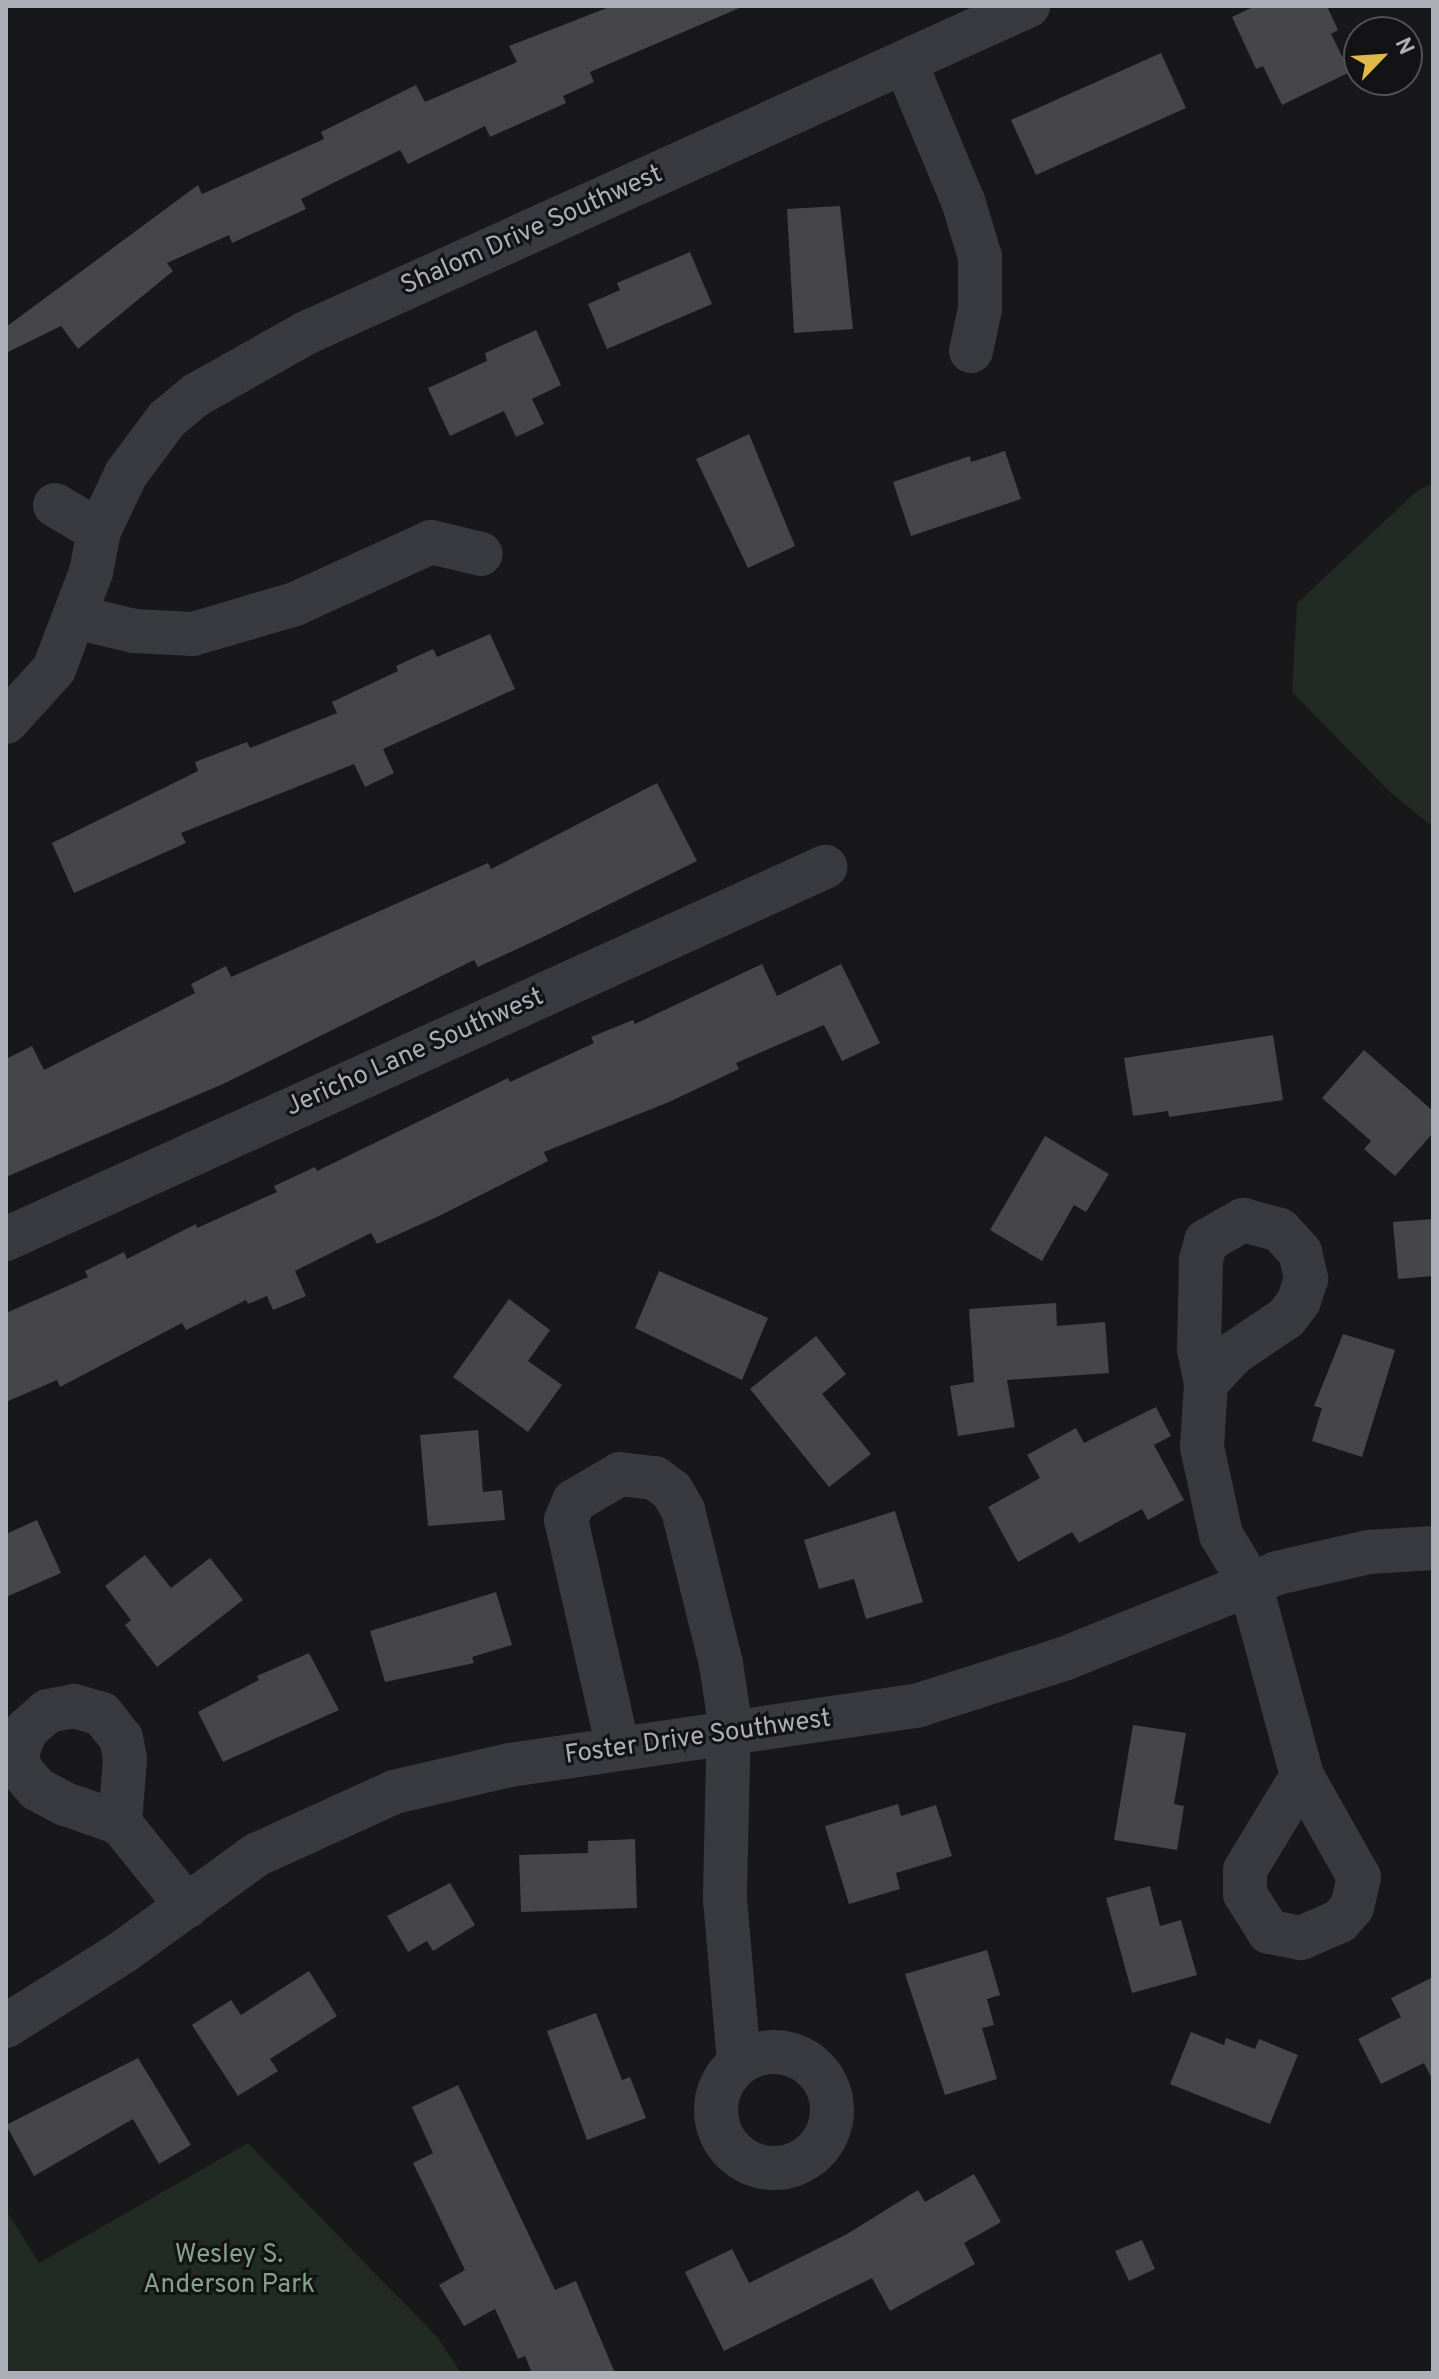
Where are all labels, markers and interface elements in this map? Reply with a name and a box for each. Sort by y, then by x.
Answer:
north arrow [1343,16,1423,96]
text: N [1388,34,1419,59]
street label: Shalom Drive Southwest [396,159,668,303]
street label: Jericho Lane Southwest [281,982,549,1124]
street label: Foster Drive Southwest [563,1704,833,1772]
park label: Wesley S. Anderson Park [143,2240,315,2302]

